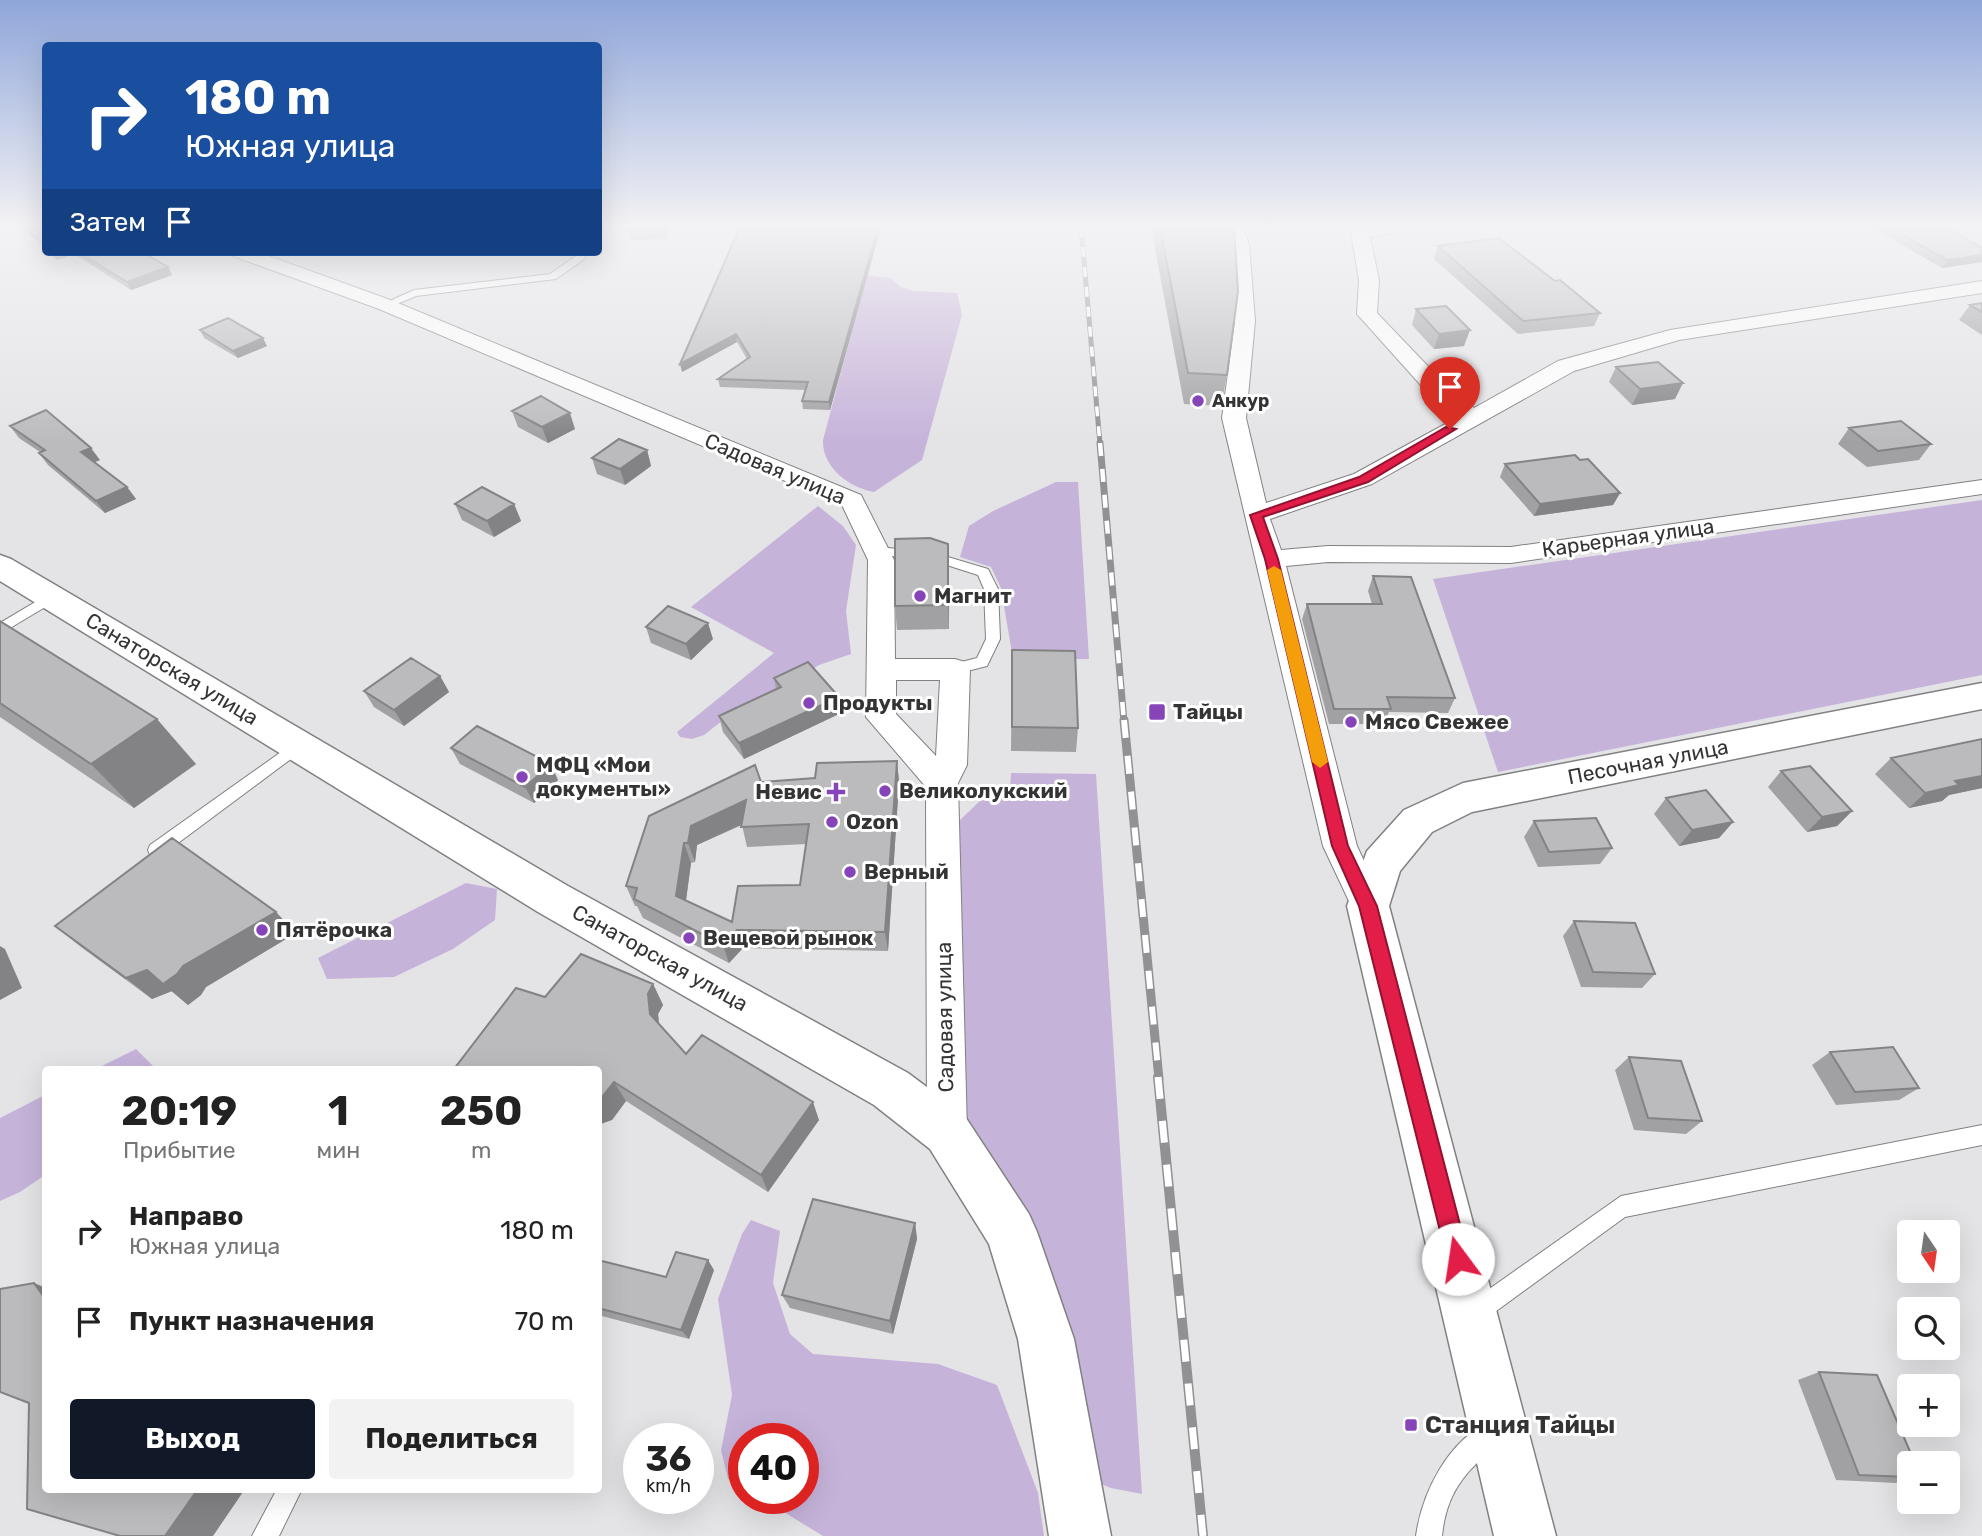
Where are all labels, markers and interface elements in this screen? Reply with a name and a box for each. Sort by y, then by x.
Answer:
text: 180 m [185,68,331,126]
icon: right [70,70,161,161]
text: Южная улица [185,127,395,165]
icon: arrive [160,203,198,241]
text: Затем [70,207,146,238]
pin [1420,357,1480,429]
icon: arrive [1431,368,1469,406]
place label: Анкур [1212,390,1269,412]
marker: Анкур [1190,393,1206,409]
street label: Садовая улица [701,428,849,509]
street label: Карьерная улица [1540,513,1716,562]
place label: Магнит [934,583,1012,608]
marker: Магнит [912,588,928,604]
street label: Санаторская улица [82,607,263,730]
place label: Продукты [823,690,932,715]
marker: Продукты [801,695,817,711]
place label: Тайцы [1173,699,1243,724]
marker: Тайцы [1147,702,1167,722]
place label: Мясо Свежее [1365,709,1509,734]
marker: Мясо Свежее [1343,714,1359,730]
street label: Песочная улица [1565,734,1730,789]
place label: МФЦ «Мои документы» [536,752,671,801]
marker: МФЦ «Мои документы» [514,769,530,785]
place label: Великолукский [899,778,1067,803]
place label: Невис [755,779,822,804]
marker: Великолукский [877,783,893,799]
marker: Невис [828,784,844,800]
place label: Ozon [846,809,899,834]
marker: Ozon [824,814,840,830]
place label: Верный [864,859,949,884]
marker: Верный [842,864,858,880]
street label: Санаторская улица [568,899,752,1016]
place label: Пятёрочка [276,917,392,942]
marker: Пятёрочка [254,922,270,938]
place label: Вещевой рынок [703,925,874,950]
marker: Вещевой рынок [681,930,697,946]
street label: Садовая улица [931,942,958,1093]
text: 20:19 [121,1086,237,1136]
text: 1 [328,1086,349,1136]
text: 250 [440,1086,523,1136]
text: Прибытие [123,1136,236,1164]
text: мин [317,1136,360,1164]
text: m [471,1136,491,1164]
text: Направо [129,1201,243,1232]
icon: right [70,1212,108,1250]
text: 180 m [500,1215,574,1246]
north arrow [1897,1220,1960,1283]
map controls [1897,1220,1960,1514]
position arrow [1421,1222,1495,1296]
text: Южная улица [129,1232,280,1260]
button: search [1897,1297,1960,1360]
icon: arrive [70,1303,108,1341]
text: Пункт назначения [129,1306,374,1337]
text: 70 m [515,1306,574,1337]
button: + [1897,1374,1960,1437]
button: Выход [70,1399,315,1479]
button: Поделиться [329,1399,574,1479]
place label: Станция Тайцы [1425,1411,1615,1439]
marker: Станция Тайцы [1403,1417,1419,1433]
speed limit sign: 40 [728,1423,819,1514]
text: 36 [646,1438,691,1480]
button: − [1897,1451,1960,1514]
text: km/h [646,1475,691,1497]

